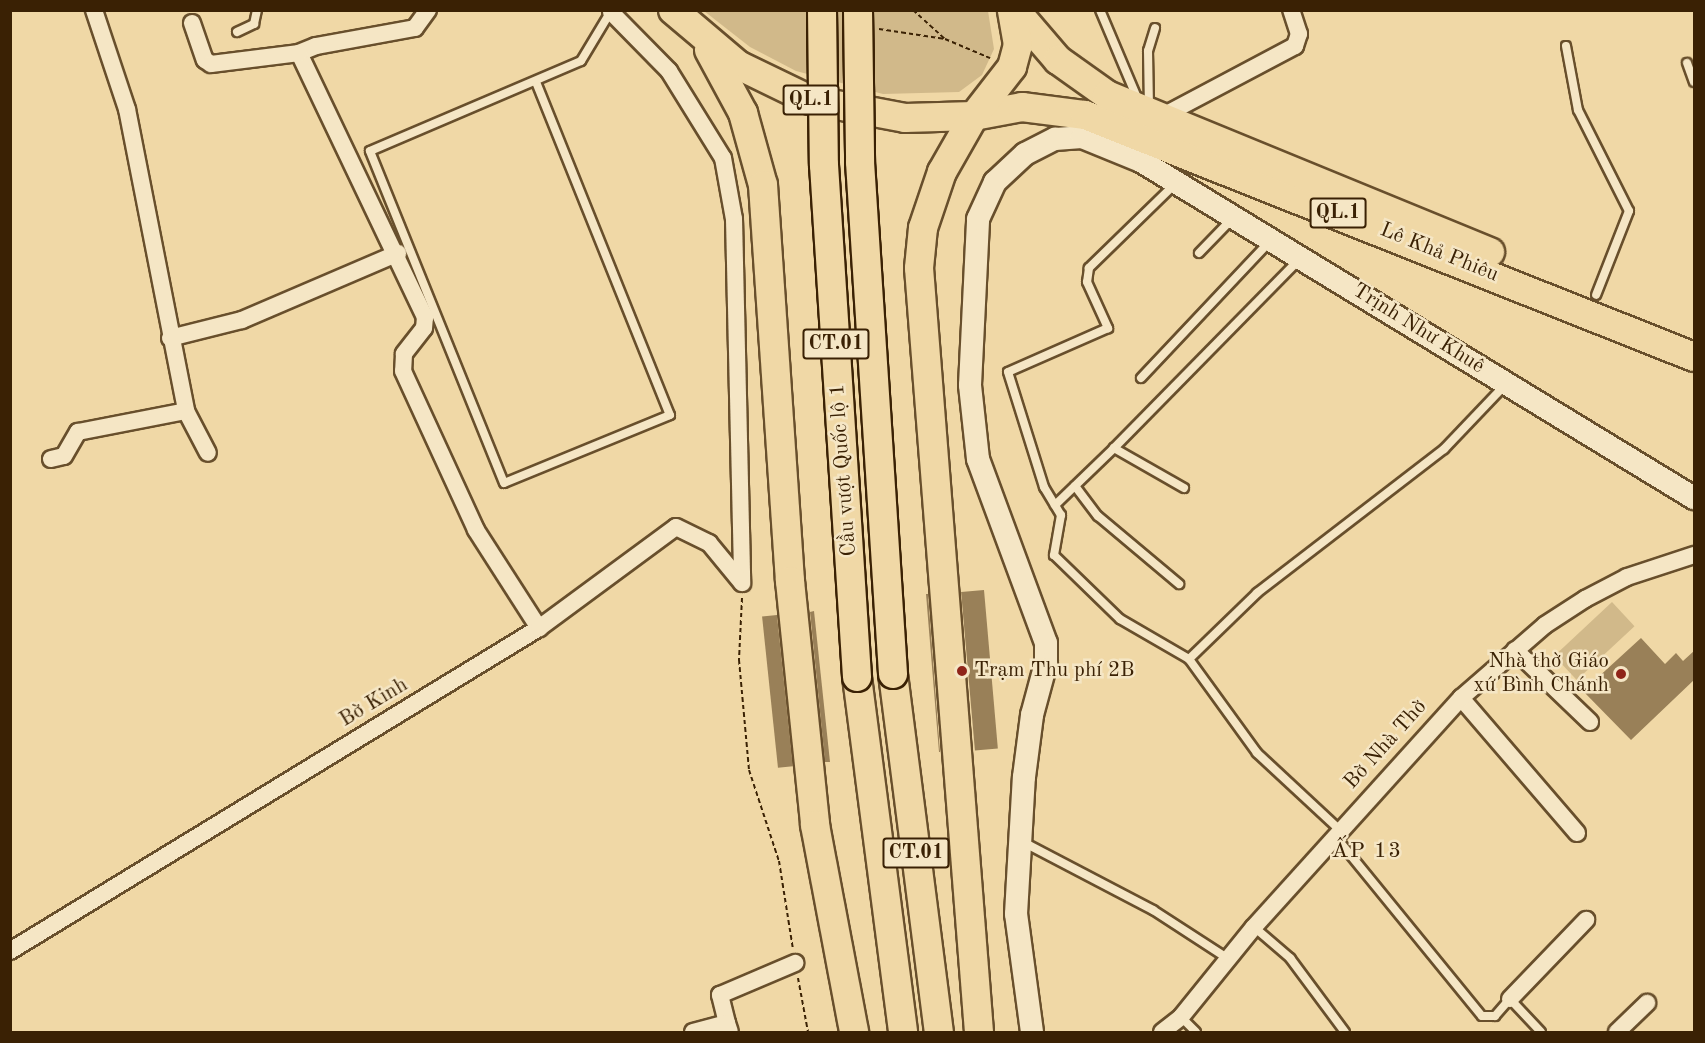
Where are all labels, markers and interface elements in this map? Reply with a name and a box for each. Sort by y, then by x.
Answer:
road number: QL.1 [782,83,840,117]
road number: QL.1 [1310,196,1366,230]
street label: Lê Khả Phiêu [1376,218,1502,288]
street label: Trịnh Như Khuê [1347,278,1489,380]
road number: CT.01 [802,327,870,361]
street label: Cầu vượt Quốc lộ 1 [825,383,863,557]
place label: Nhà thờ Giáo xứ Bình Chánh [1474,649,1609,699]
place label: Trạm Thu phí 2B [974,658,1135,684]
marker: Trạm Thu phí 2B [955,664,969,678]
marker: Nhà thờ Giáo xứ Bình Chánh [1614,667,1628,681]
street label: Bờ Kinh [335,673,413,733]
street label: Bờ Nhà Thờ [1339,695,1433,795]
road number: CT.01 [882,836,950,870]
district label: ẤP 13 [1332,839,1402,865]

